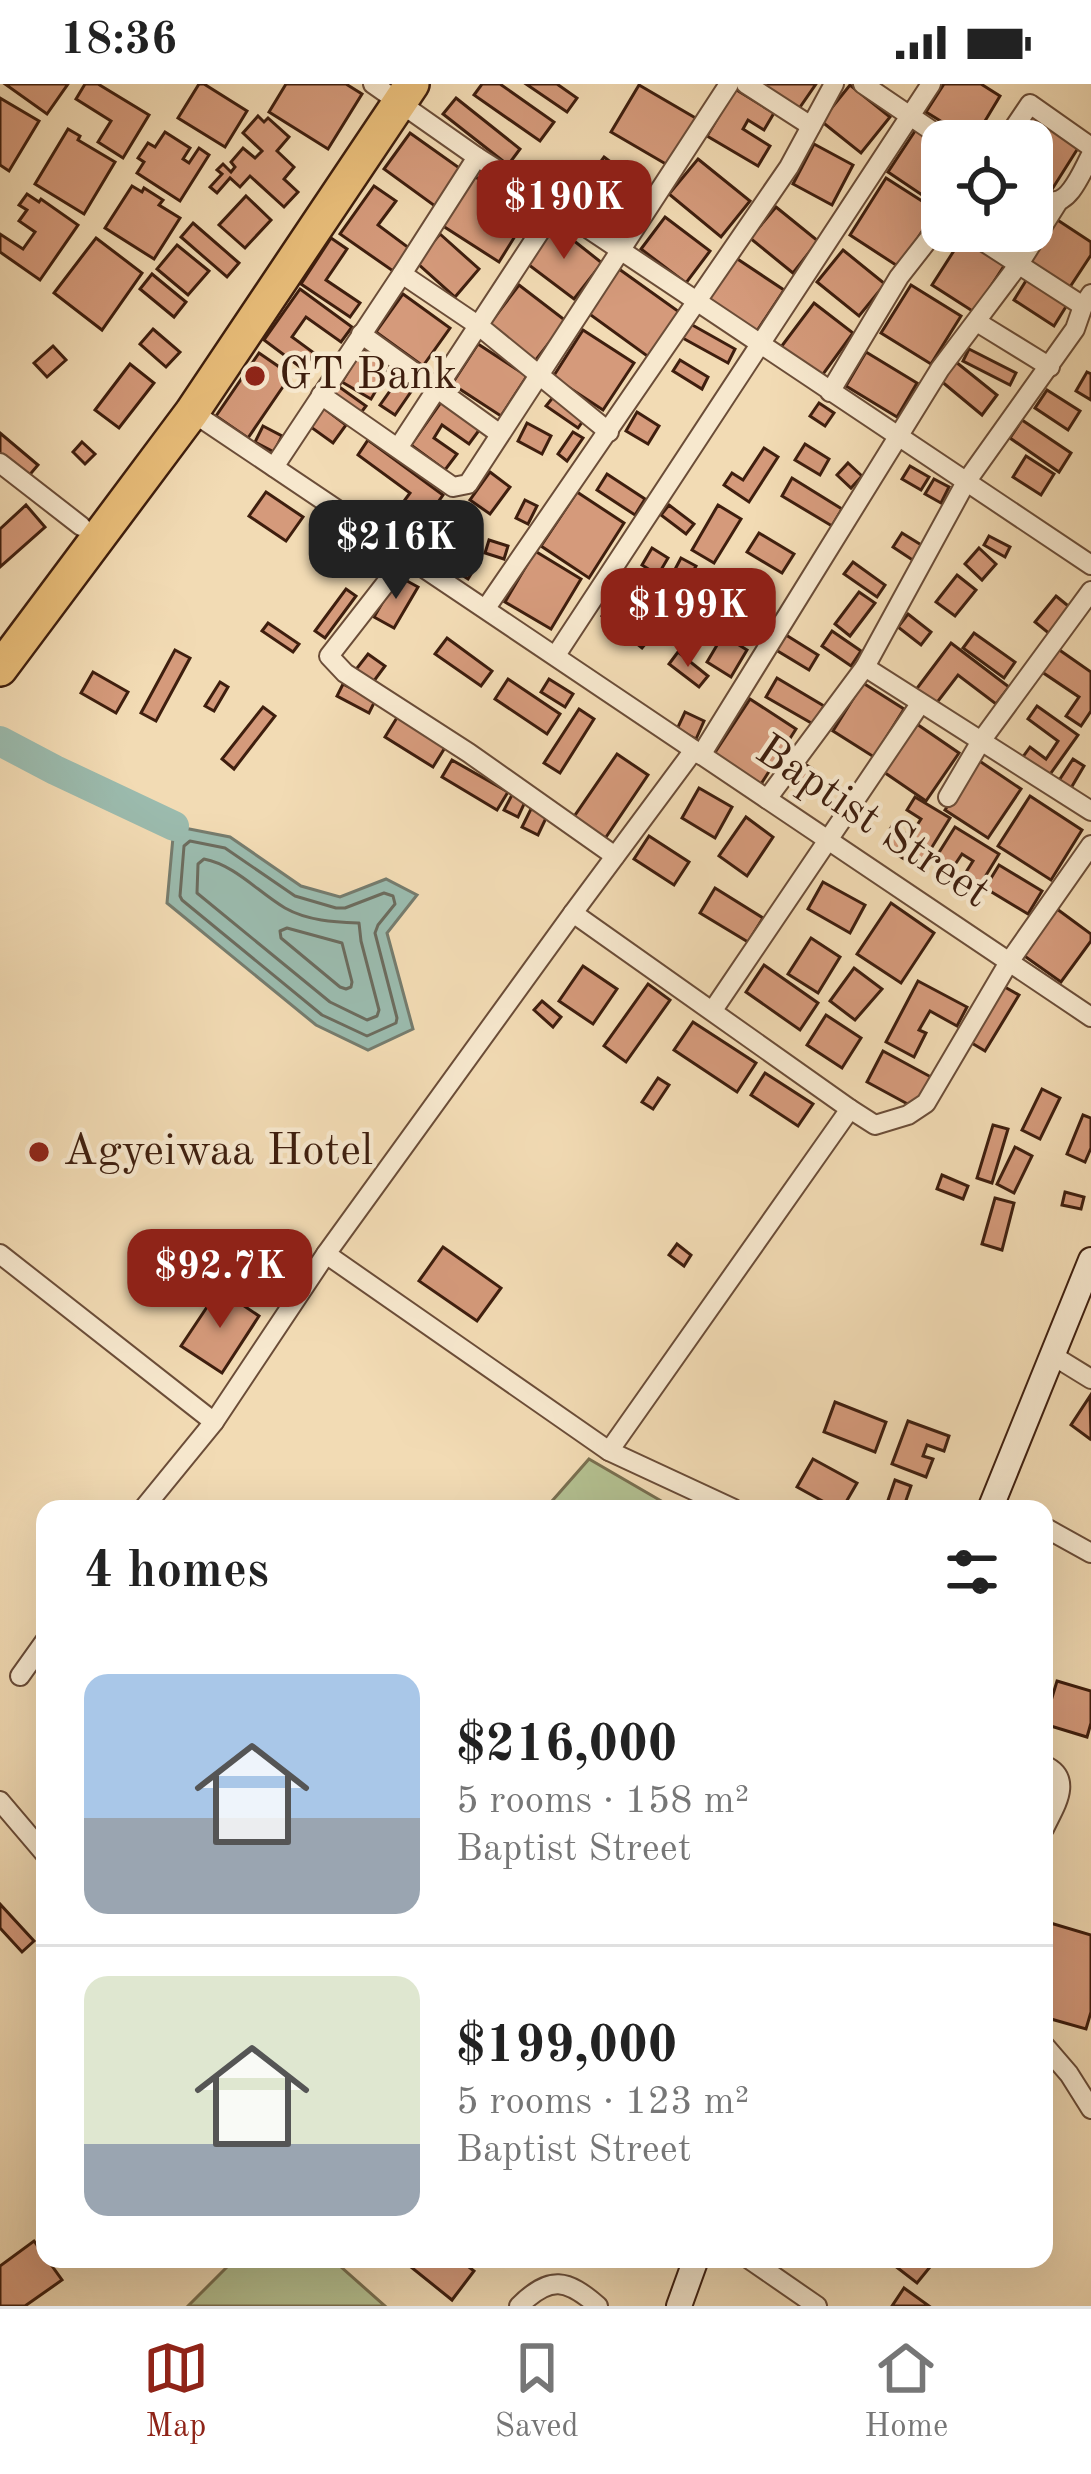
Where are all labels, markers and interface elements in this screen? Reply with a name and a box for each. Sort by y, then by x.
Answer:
text: 18:36 [60,19,177,64]
map controls [921,120,1053,252]
button: locate [921,120,1053,252]
pin: $190K [480,160,648,262]
text: $190K [504,179,624,218]
place label: GT Bank [279,354,457,399]
marker: GT Bank [242,363,268,389]
pin: $216K [312,500,480,602]
text: $216K [336,519,456,558]
pin: $199K [604,568,772,670]
text: $199K [628,587,748,626]
street label: Baptist Street [747,728,997,918]
place label: Agyeiwaa Hotel [63,1130,373,1175]
marker: Agyeiwaa Hotel [26,1139,52,1165]
pin: $92.7K [122,1229,318,1331]
text: $92.7K [154,1248,286,1287]
icon: filters [939,1539,1005,1605]
text: 4 homes [84,1547,269,1598]
text: $216,000 [456,1721,677,1772]
icon: home [180,1722,324,1866]
text: 5 rooms · 158 m² [456,1782,749,1821]
text: Baptist Street [456,1830,691,1869]
text: $199,000 [456,2022,677,2073]
icon: home [180,2024,324,2168]
text: 5 rooms · 123 m² [456,2083,749,2122]
text: Baptist Street [456,2131,691,2170]
tab: Map [143,2335,209,2448]
tab: Saved [495,2335,579,2448]
tab: Home [864,2335,948,2448]

